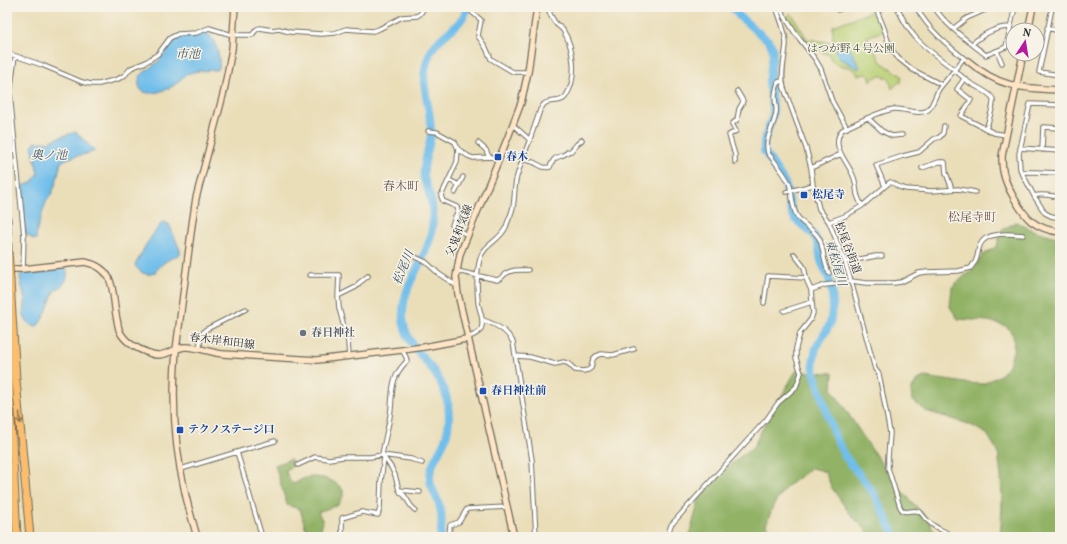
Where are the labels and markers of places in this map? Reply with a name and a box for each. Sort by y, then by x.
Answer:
place label: 春木 [506,150,528,165]
marker: 春木 [493,152,503,162]
place label: 松尾寺 [812,188,845,203]
marker: 松尾寺 [799,190,809,200]
place label: 春日神社 [311,326,355,341]
marker: 春日神社 [298,328,308,338]
place label: 春日神社前 [491,384,547,399]
marker: 春日神社前 [478,386,488,396]
place label: テクノステージ口 [188,423,274,438]
marker: テクノステージ口 [175,425,185,435]

